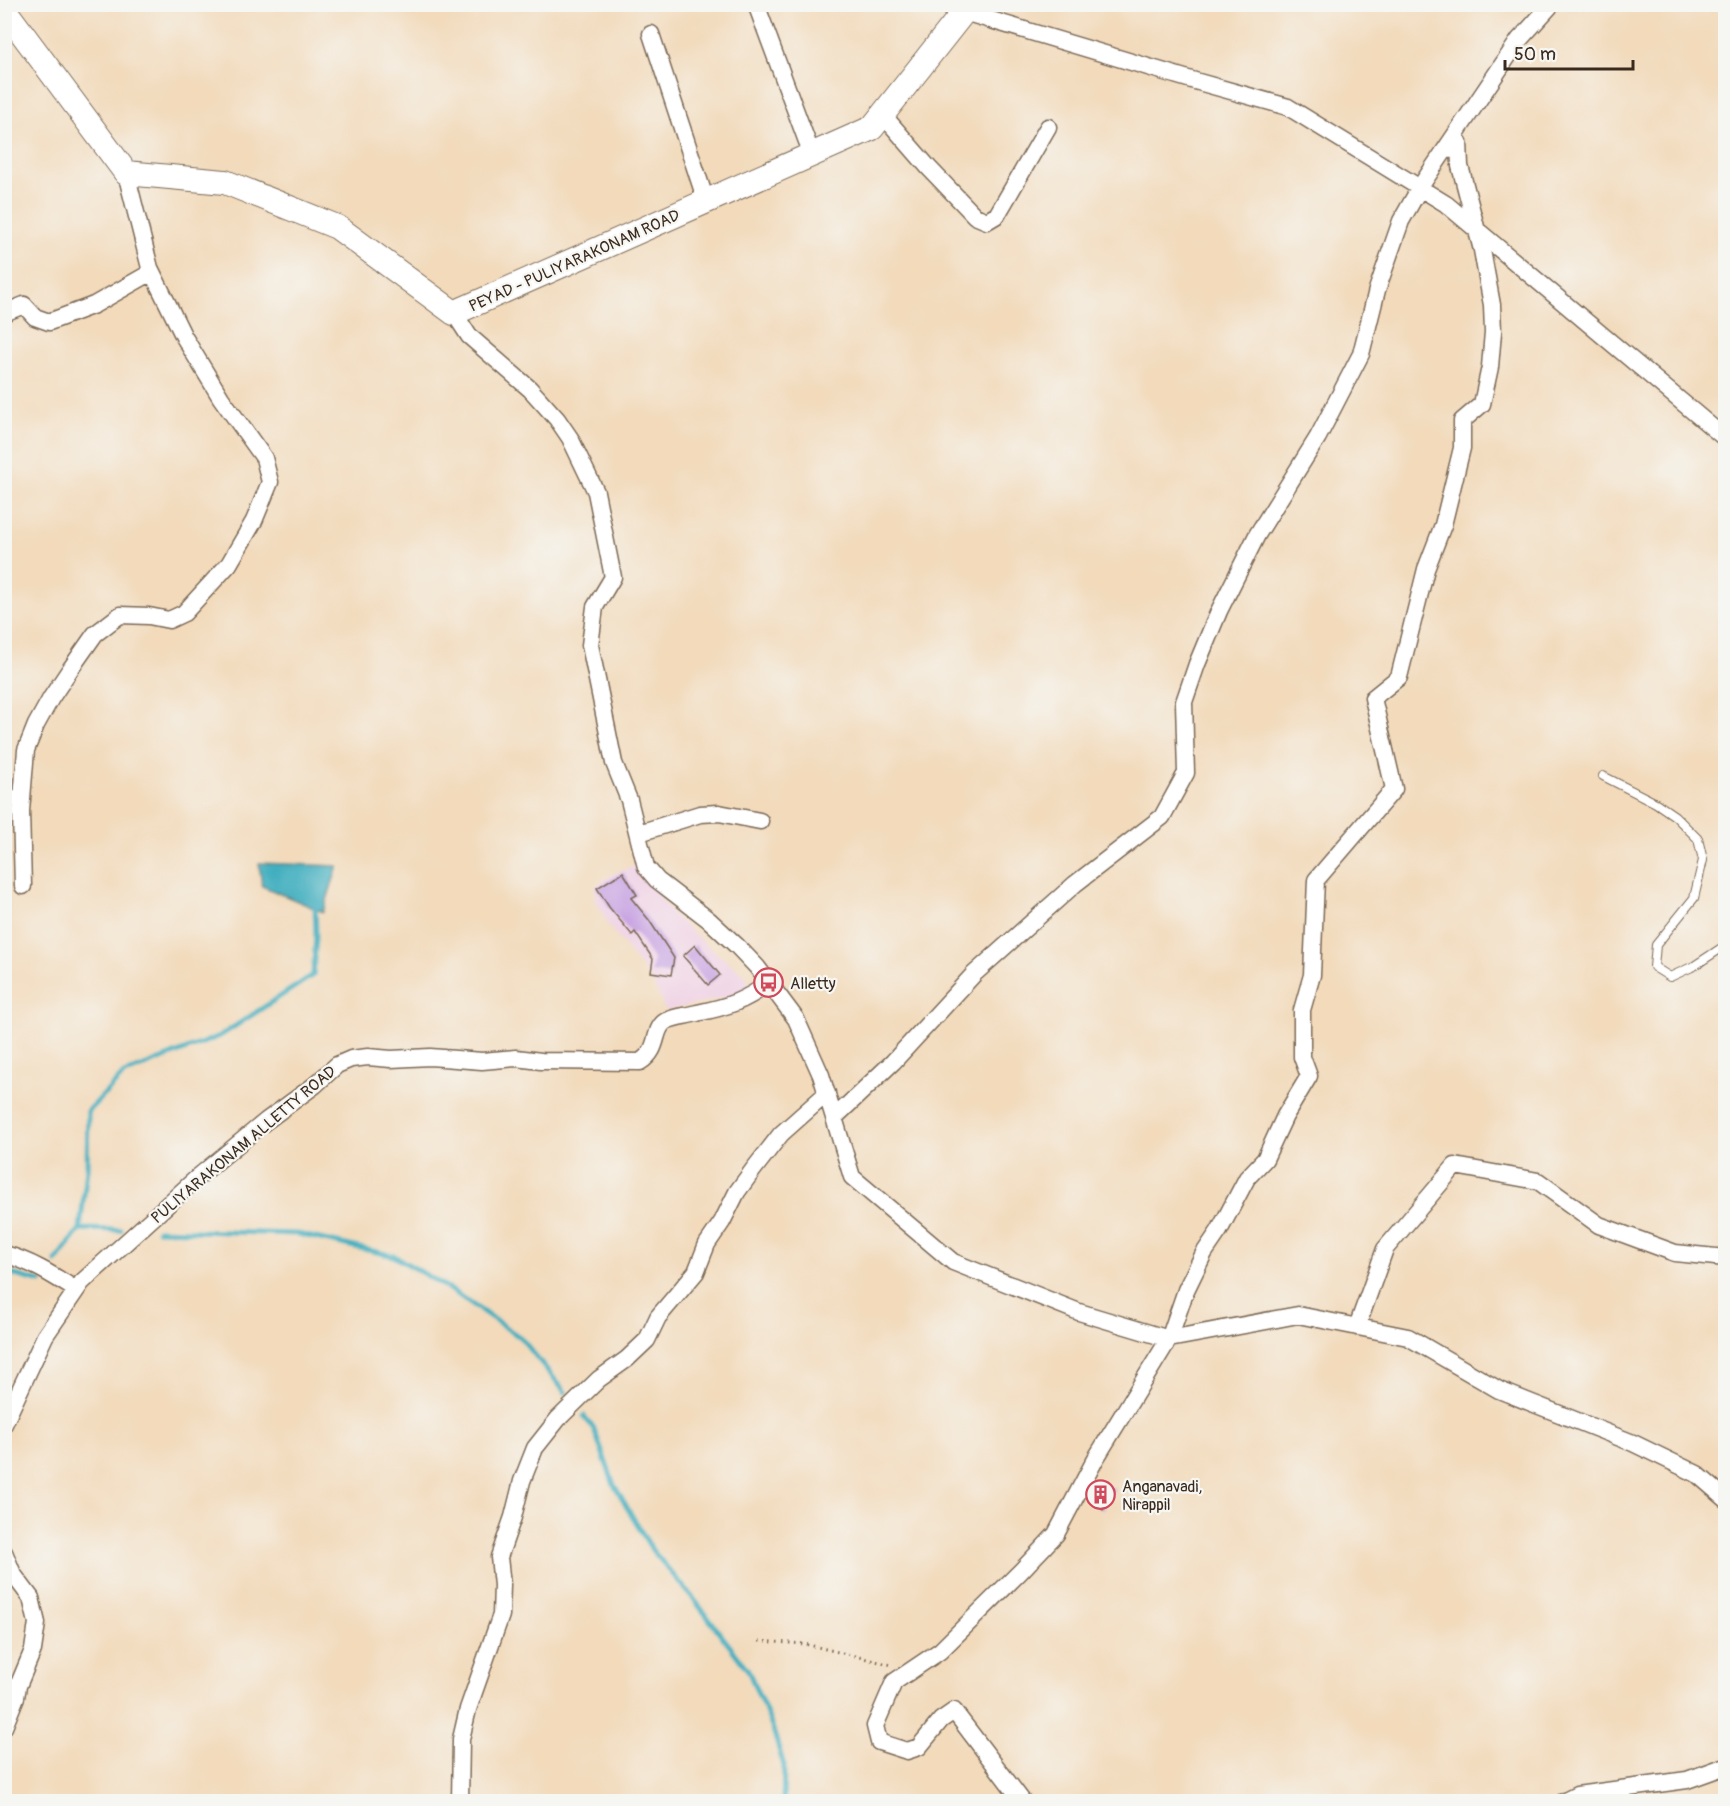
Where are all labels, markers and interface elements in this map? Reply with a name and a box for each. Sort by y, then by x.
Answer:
scale bar [1505,33,1632,71]
text: 50 m [1514,43,1556,66]
street label: PEYAD - PULIYARAKONAM ROAD [466,205,683,317]
bus stop icon: Alletty [753,967,785,999]
place label: Alletty [790,974,836,994]
street label: PULIYARAKONAM ALLETTY ROAD [147,1061,340,1228]
place label: Anganavadi, Nirappil [1122,1477,1202,1515]
building icon: Anganavadi, Nirappil [1085,1479,1117,1511]

